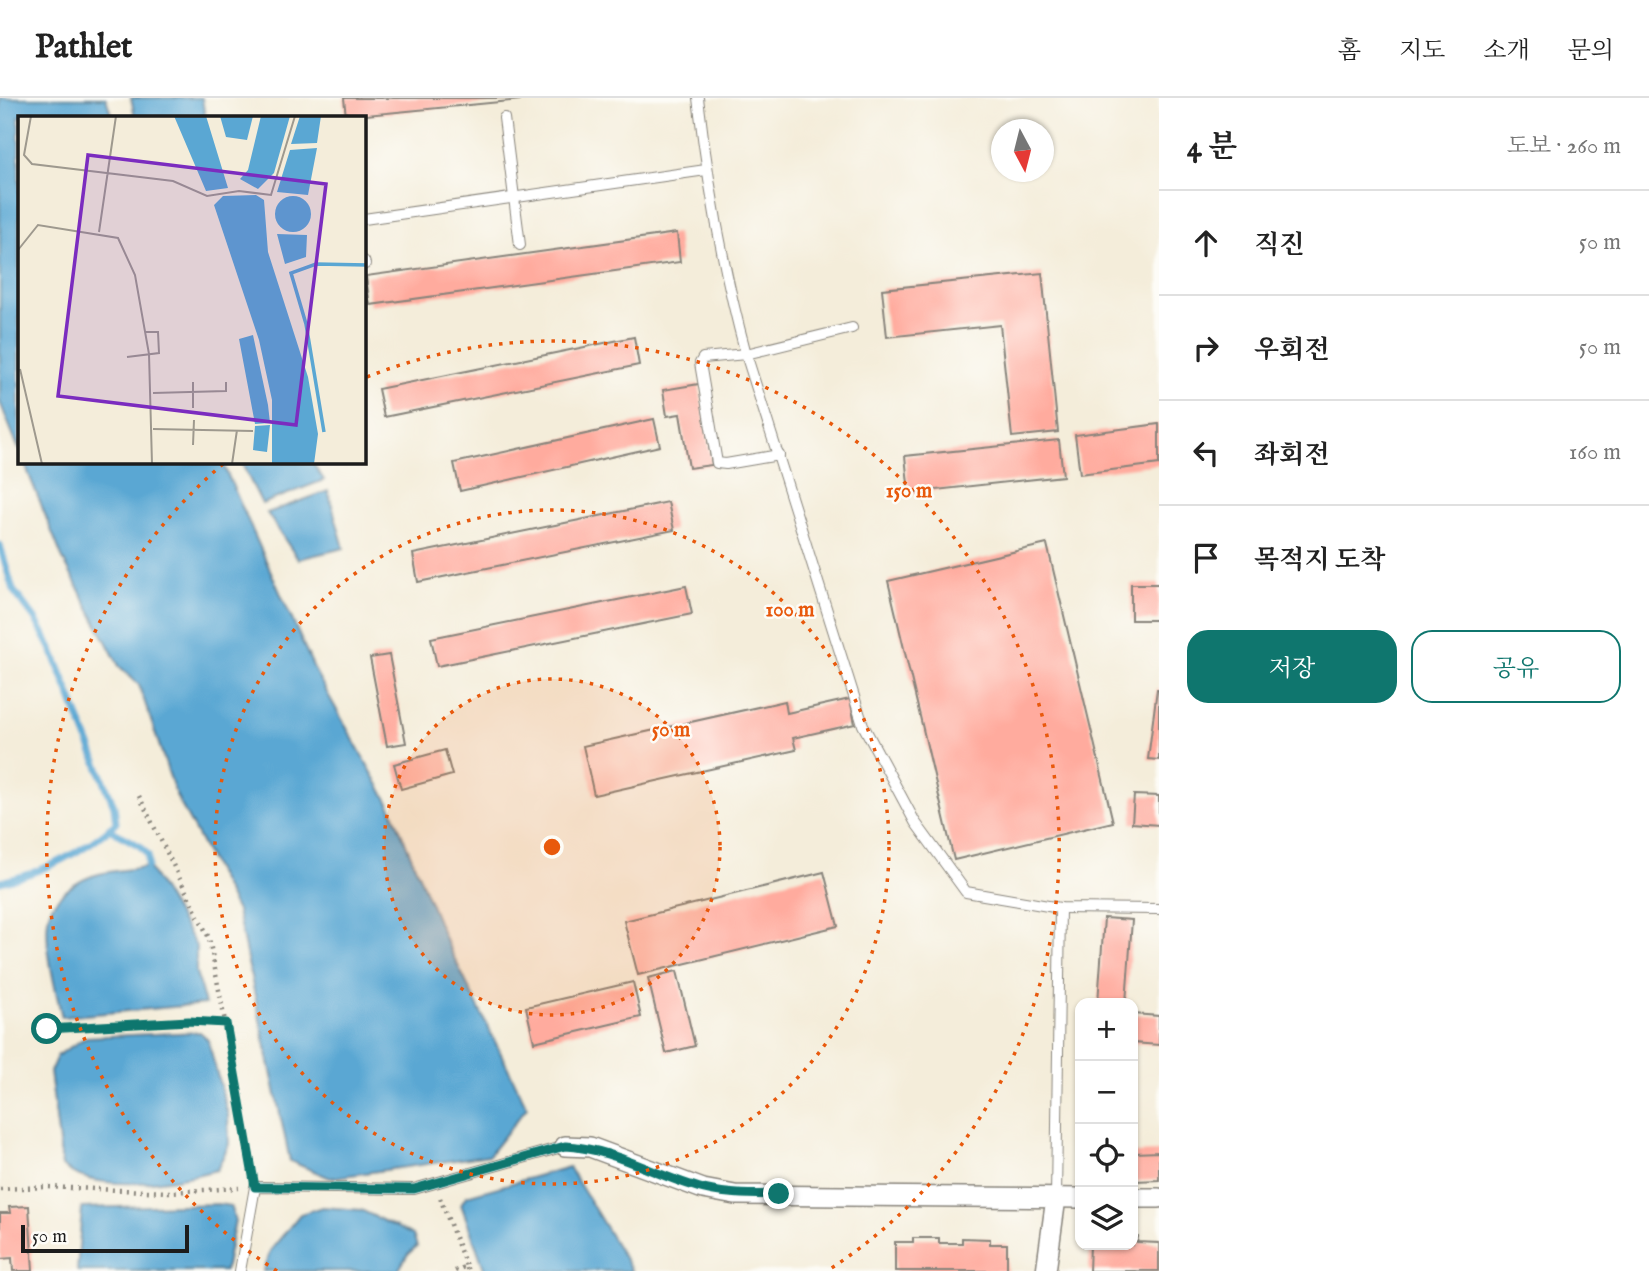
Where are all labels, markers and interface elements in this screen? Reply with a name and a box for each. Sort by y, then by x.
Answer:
text: Pathlet [35,27,132,69]
text: 홈 [1338,36,1361,67]
text: 지도 [1399,36,1445,67]
text: 소개 [1483,36,1530,67]
text: 문의 [1568,36,1614,67]
inset map [18,116,366,464]
north arrow [991,119,1054,182]
text: 4 분 [1187,129,1237,167]
text: 도보 · 260 m [1507,132,1621,161]
icon: ahead [1187,224,1225,262]
text: 50 m [1579,228,1621,257]
text: 직진 [1254,229,1304,262]
icon: right [1187,329,1225,367]
text: 50 m [1579,333,1621,362]
text: 우회전 [1254,334,1329,367]
icon: left [1187,434,1225,472]
text: 160 m [1569,438,1621,467]
text: 좌회전 [1254,439,1329,472]
text: 150 m [886,478,933,505]
icon: arrive [1187,539,1225,577]
text: 목적지 도착 [1254,544,1385,577]
text: 100 m [765,597,815,624]
button: 저장 [1187,630,1397,703]
button: 공유 [1411,630,1621,703]
text: 50 m [652,717,691,744]
centre of rings [540,835,564,859]
map controls [1075,998,1138,1250]
button: + [1075,998,1138,1061]
route start [31,1013,62,1044]
button: − [1075,1061,1138,1124]
button: locate [1075,1124,1138,1187]
route end [763,1178,794,1209]
button: layers [1075,1187,1138,1250]
scale bar [21,1222,189,1254]
text: 50 m [32,1225,67,1249]

